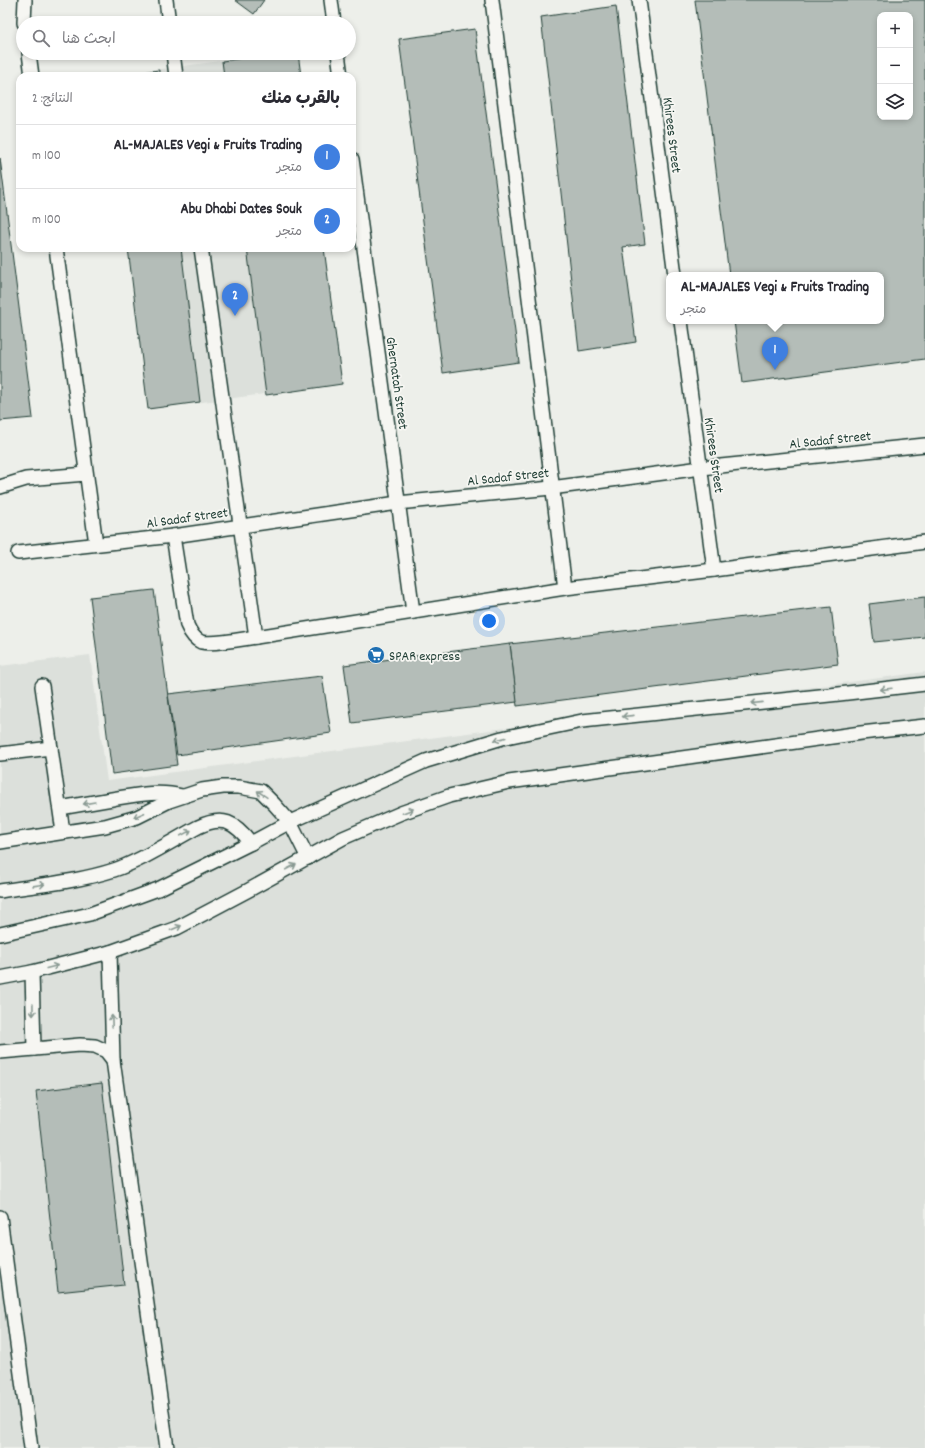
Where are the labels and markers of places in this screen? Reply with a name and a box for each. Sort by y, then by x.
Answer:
pin: 2 [222,283,248,316]
pin: 1 [762,337,788,370]
supermarket icon: SPAR express [366,645,386,665]
place label: SPAR express [389,647,460,667]

